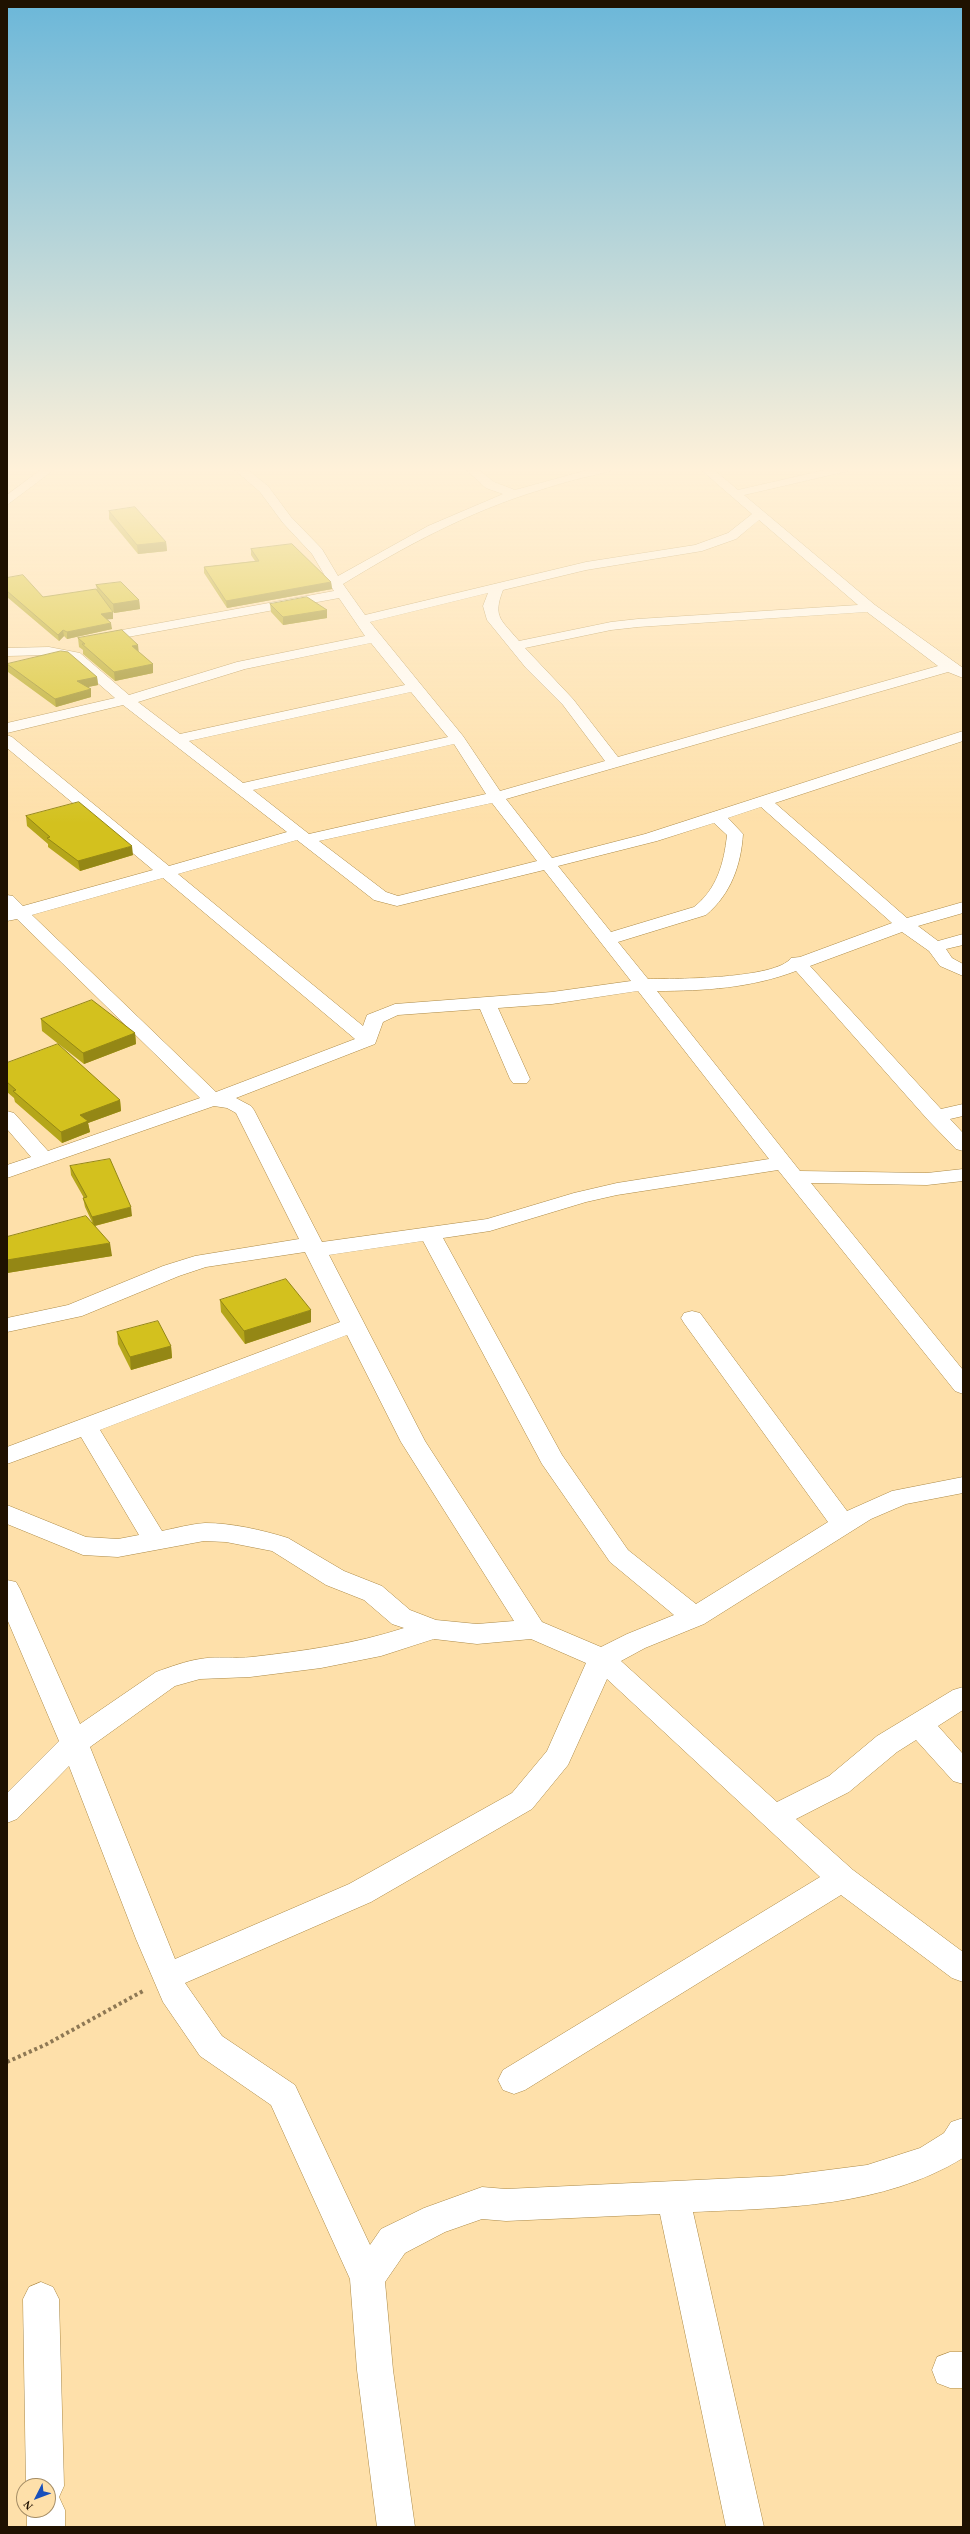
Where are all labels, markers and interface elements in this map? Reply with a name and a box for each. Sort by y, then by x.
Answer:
north arrow [16,2478,56,2518]
text: N [21,2498,35,2512]

